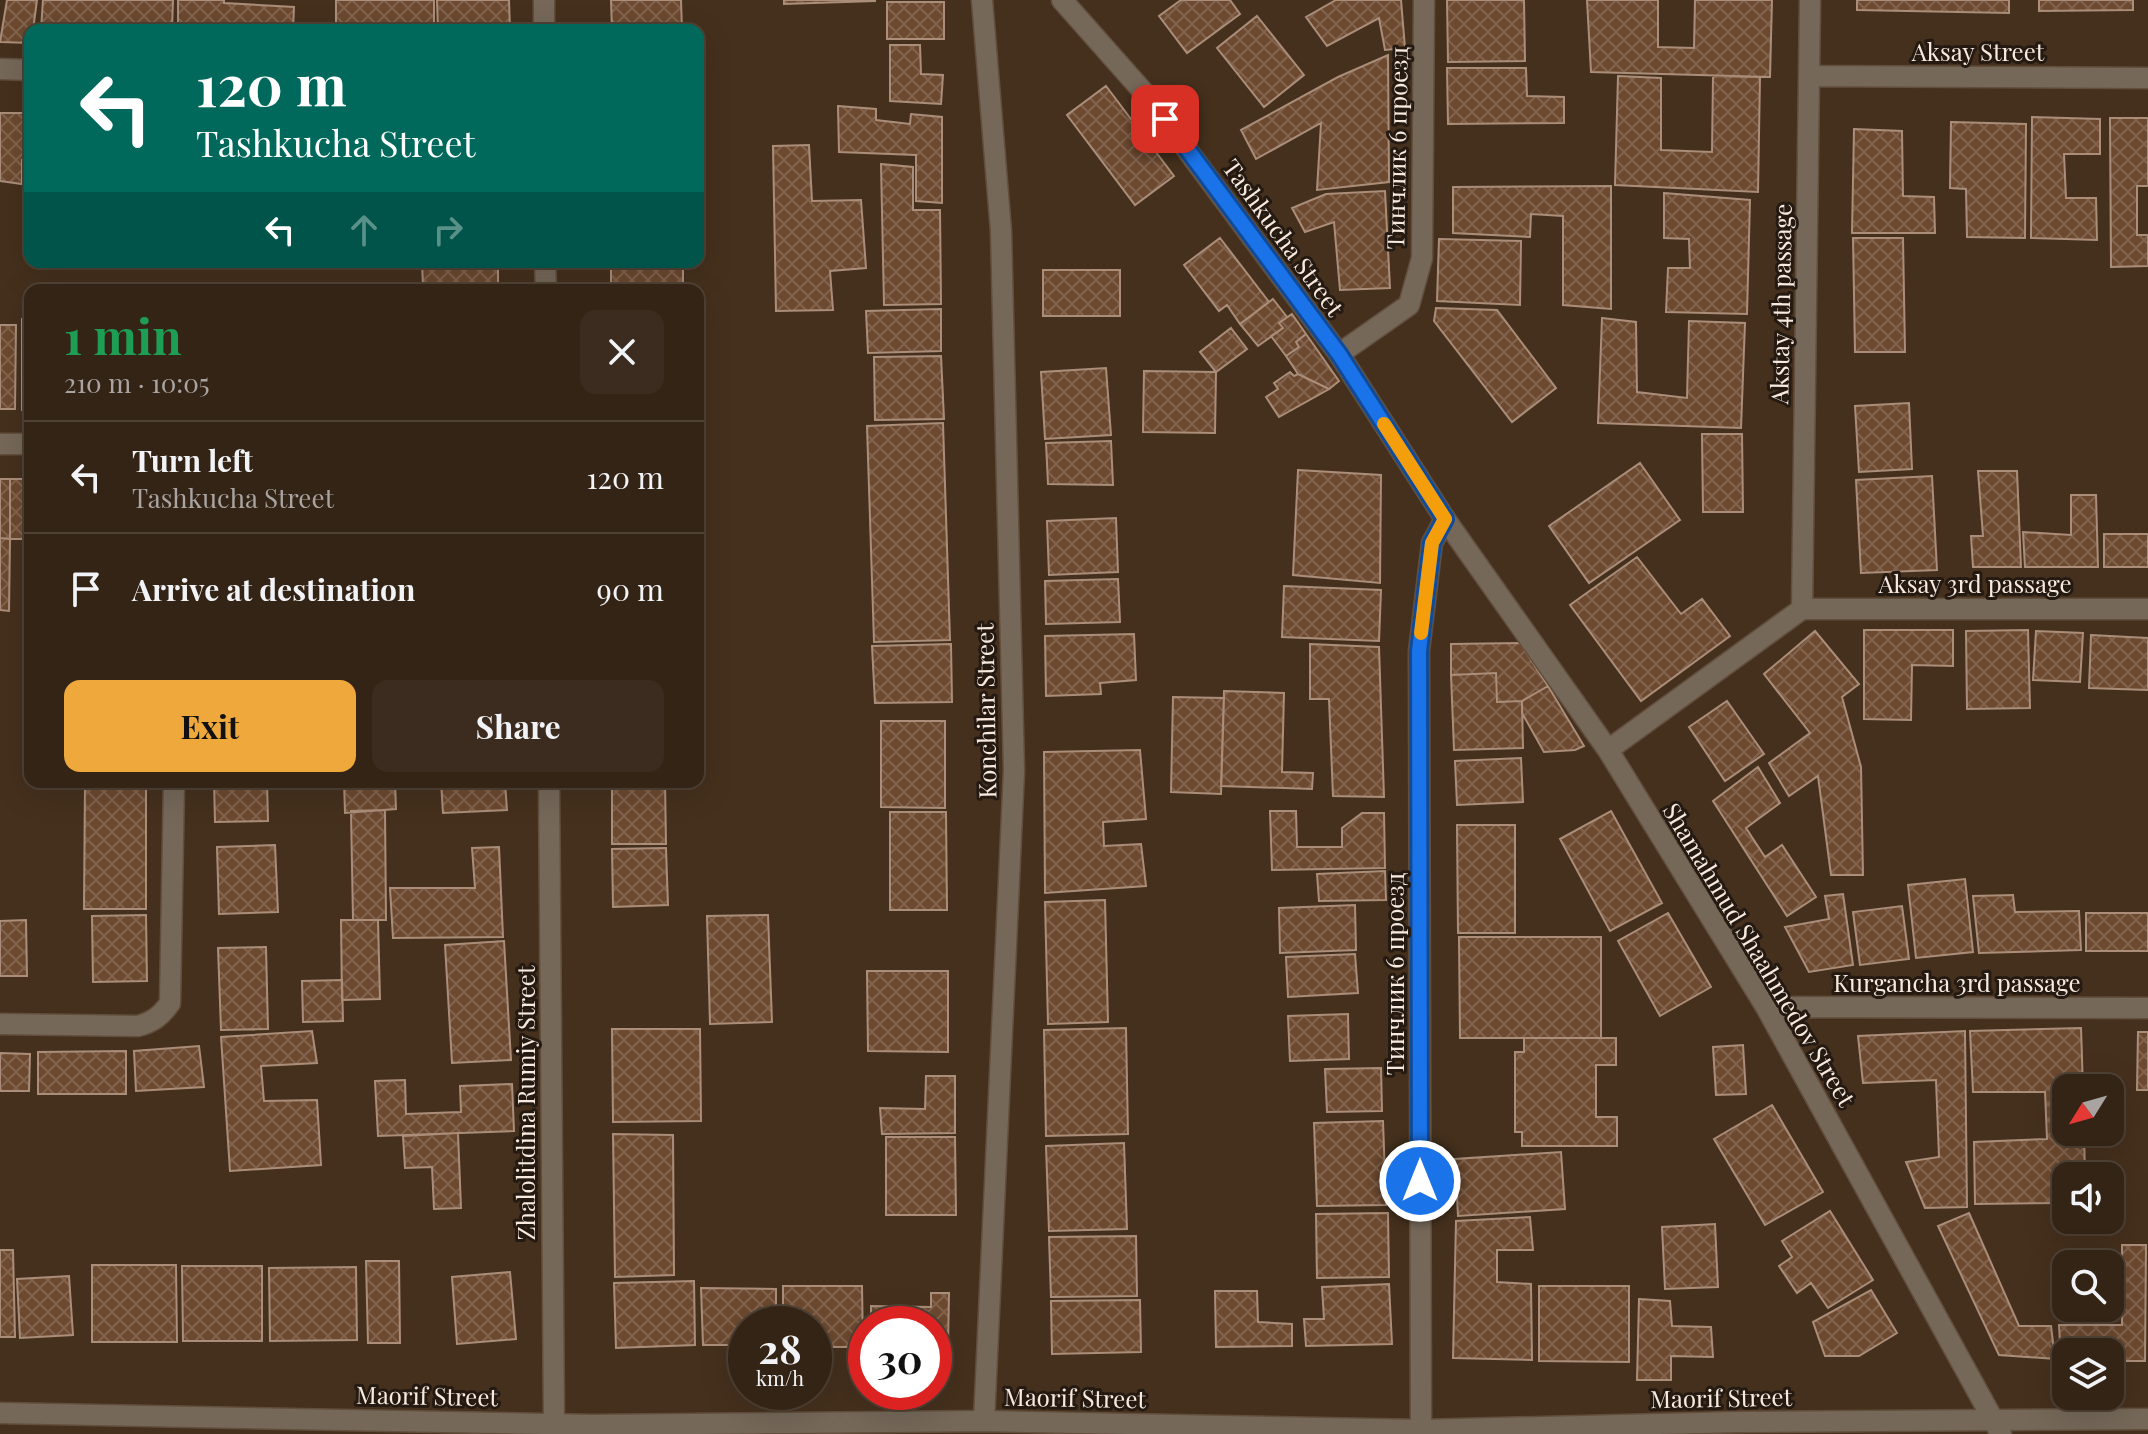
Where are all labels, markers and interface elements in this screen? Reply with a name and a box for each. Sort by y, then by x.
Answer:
street label: Aksay Street [1911,35,2045,67]
text: 120 m [196,46,347,121]
street label: Тинчлик 6 проезд [1378,46,1414,249]
icon: left [64,56,168,160]
pin [1131,85,1199,153]
icon: arrive [1143,97,1187,141]
text: Tashkucha Street [196,118,476,166]
street label: Tashkucha Street [1216,152,1352,322]
street label: Akstay 4th passage [1762,203,1798,406]
icon: left [258,208,302,252]
icon: ahead [342,208,386,252]
icon: right [426,208,470,252]
text: 1 min [64,303,182,367]
button: close [580,310,664,394]
text: 210 m · 10:05 [64,365,210,400]
text: Turn left [132,440,253,480]
icon: left [64,455,108,499]
text: 120 m [586,457,664,497]
text: Tashkucha Street [132,480,334,515]
icon: arrive [64,567,108,611]
street label: Aksay 3rd passage [1877,567,2072,599]
text: Arrive at destination [132,569,415,609]
text: 90 m [597,569,664,609]
street label: Konchilar Street [967,623,1003,799]
button: Exit [64,680,356,772]
button: Share [372,680,664,772]
street label: Shamahmud Shaahmedov Street [1657,796,1864,1112]
street label: Тинчлик 6 проезд [1378,872,1410,1075]
street label: Zhalolitdina Rumiy Street [509,965,541,1240]
street label: Kurgancha 3rd passage [1833,966,2081,998]
north arrow [2052,1074,2124,1146]
map controls [2052,1074,2124,1410]
position arrow [1378,1139,1462,1223]
button: sound [2052,1162,2124,1234]
button: search [2052,1250,2124,1322]
speed limit sign: 30 [848,1306,952,1410]
text: 28 [758,1321,802,1374]
button: layers [2052,1338,2124,1410]
text: km/h [756,1364,804,1391]
street label: Maorif Street [356,1378,499,1412]
street label: Maorif Street [1004,1380,1147,1414]
street label: Maorif Street [1650,1380,1793,1414]

